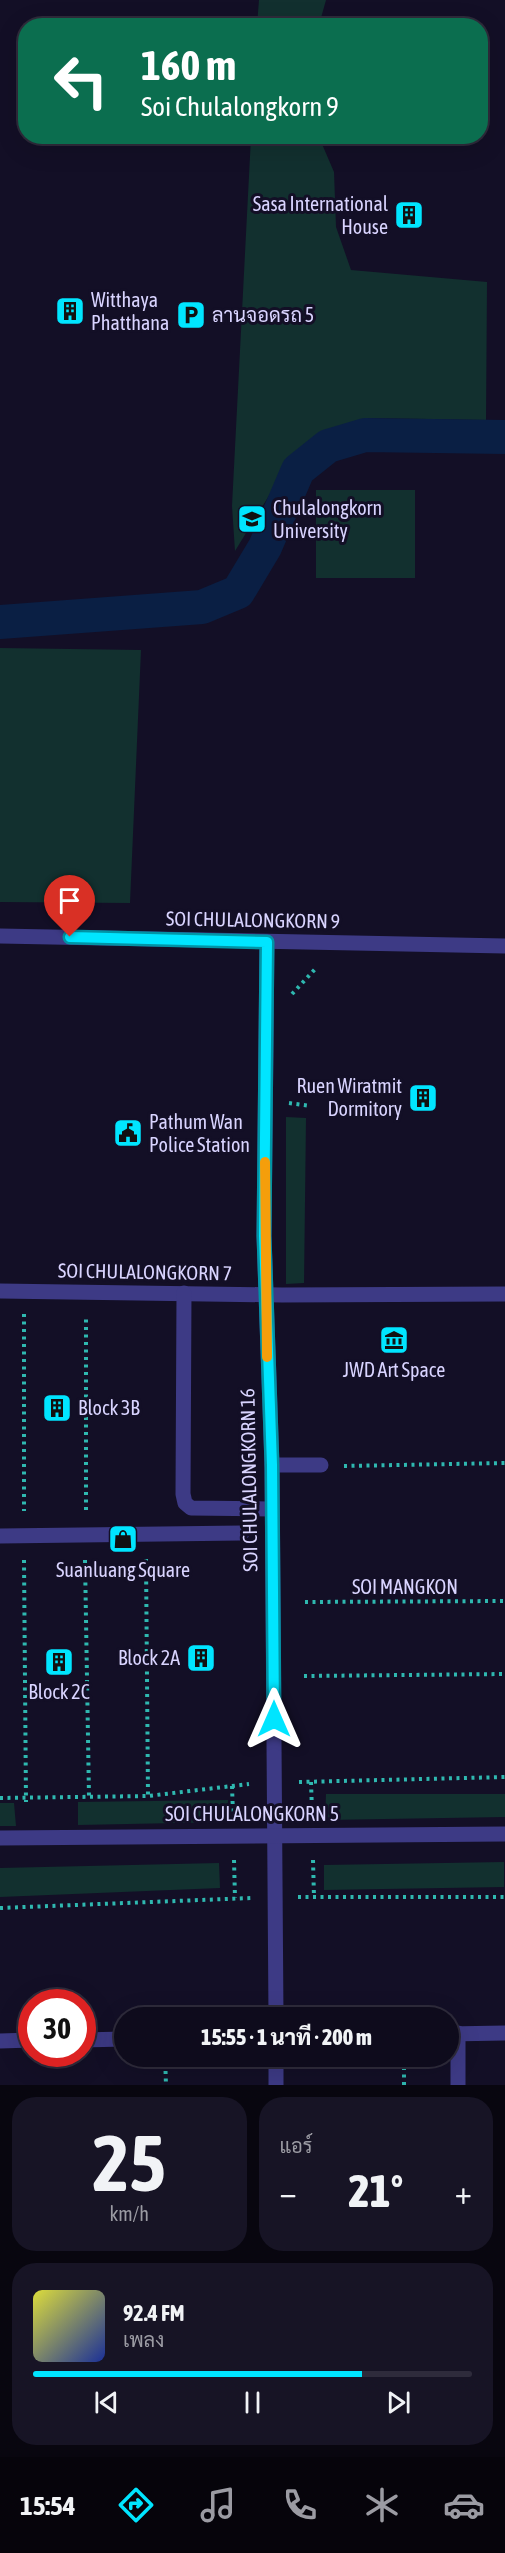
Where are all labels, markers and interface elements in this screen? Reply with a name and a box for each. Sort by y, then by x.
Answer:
text: 160 m [141,41,236,89]
icon: left [42,42,120,120]
text: Soi Chulalongkorn 9 [141,91,339,122]
place label: Sasa International House [253,192,389,238]
building icon: Sasa International House [393,199,425,231]
place label: Witthaya Phatthana [91,288,169,334]
building icon: Witthaya Phatthana [54,295,86,327]
parking icon: ลานจอดรถ 5 [175,299,207,331]
place label: ลานจอดรถ 5 [212,303,314,326]
place label: Chulalongkorn University [273,496,382,542]
school or university icon: Chulalongkorn University [236,503,268,535]
pin [44,875,95,937]
icon: arrive [53,884,86,917]
street label: SOI CHULALONGKORN 9 [166,906,340,933]
place label: Ruen Wiratmit Dormitory [296,1074,402,1120]
building icon: Ruen Wiratmit Dormitory [407,1082,439,1114]
place label: Pathum Wan Police Station [149,1110,250,1156]
public building icon: Pathum Wan Police Station [112,1117,144,1149]
street label: SOI CHULALONGKORN 7 [58,1258,232,1285]
museum icon: JWD Art Space [378,1324,410,1356]
place label: JWD Art Space [343,1358,445,1381]
street label: SOI CHULALONGKORN 16 [235,1388,262,1572]
building icon: Block 3B [41,1392,73,1424]
place label: Block 3B [78,1396,140,1419]
shop icon: Suanluang Square [107,1523,139,1555]
place label: Suanluang Square [56,1558,190,1581]
street label: SOI MANGKON [352,1575,458,1598]
building icon: Block 2A [185,1642,217,1674]
building icon: Block 2C [43,1646,75,1678]
place label: Block 2A [118,1646,180,1669]
place label: Block 2C [28,1680,90,1703]
position arrow [242,1687,306,1751]
street label: SOI CHULALONGKORN 5 [165,1802,339,1825]
speed limit sign: 30 [18,1989,96,2067]
text: 15:55 · 1 นาที · 200 m [201,2024,372,2050]
text: 25 [93,2118,166,2208]
text: แอร์ [280,2134,313,2157]
text: 21° [348,2165,403,2217]
text: − [280,2173,297,2211]
text: + [455,2173,472,2211]
text: km/h [109,2202,149,2225]
text: 92.4 FM [123,2300,185,2326]
text: เพลง [123,2328,164,2351]
icon: previous [90,2386,123,2419]
icon: pause [236,2386,269,2419]
icon: next [382,2386,415,2419]
icon: directions [115,2484,157,2526]
icon: music [197,2484,239,2526]
icon: phone [279,2484,321,2526]
icon: climate [361,2484,403,2526]
icon: car [443,2484,485,2526]
text: 15:54 [20,2490,76,2521]

